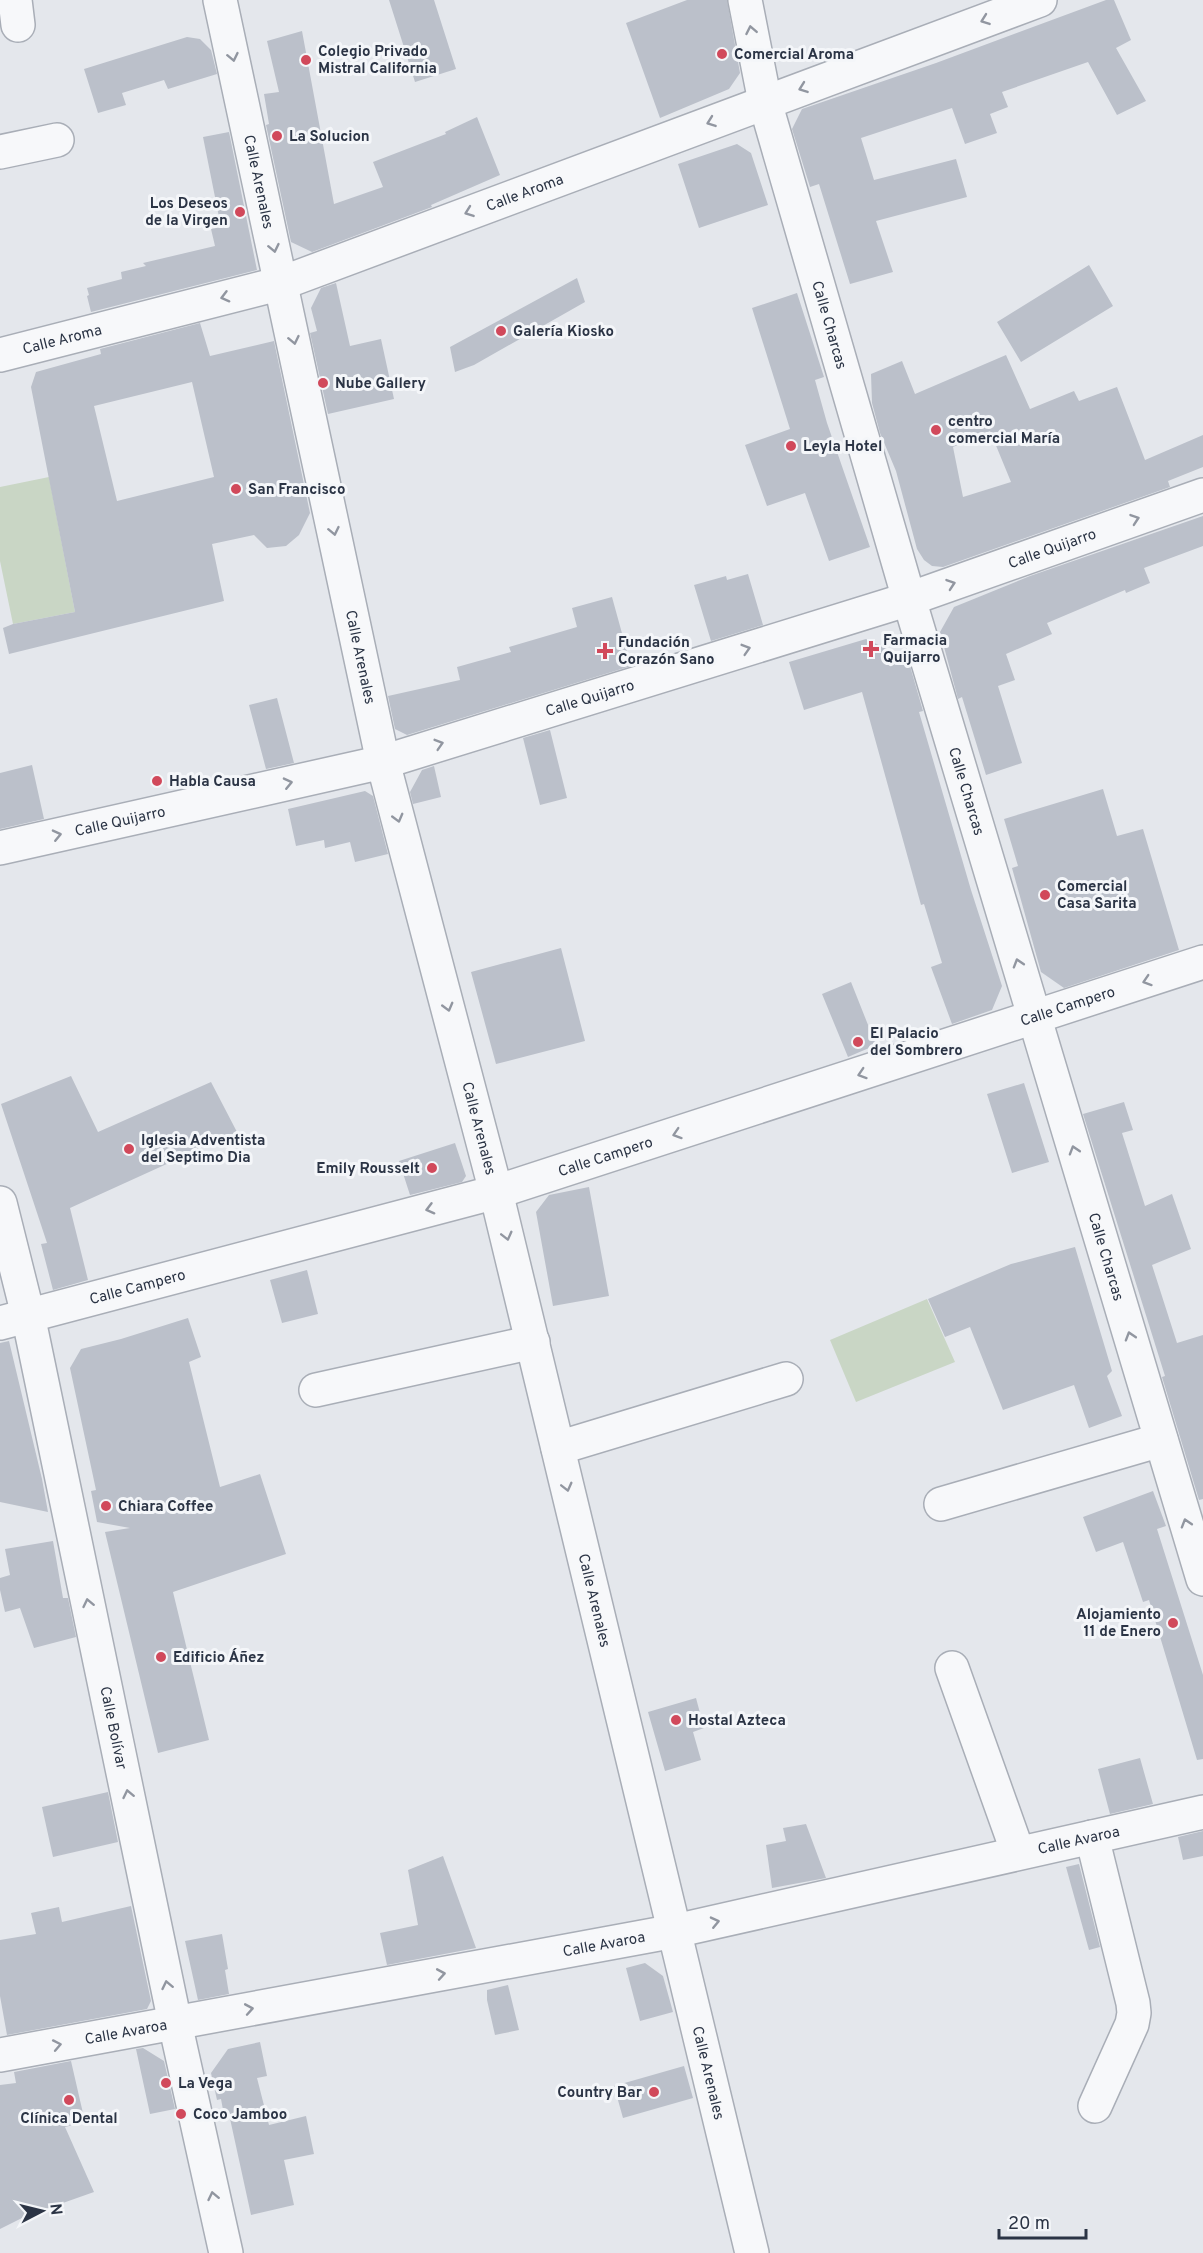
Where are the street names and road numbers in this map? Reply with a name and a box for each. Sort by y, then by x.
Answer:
street label: Calle Arenales [238,133,277,231]
street label: Calle Aroma [484,171,566,217]
street label: Calle Charcas [806,279,850,372]
street label: Calle Aroma [21,321,104,360]
street label: Calle Quijarro [1006,525,1099,574]
street label: Calle Arenales [340,609,378,706]
street label: Calle Quijarro [543,677,637,722]
street label: Calle Charcas [943,745,987,838]
street label: Calle Quijarro [73,803,167,842]
street label: Calle Campero [1018,983,1118,1032]
street label: Calle Arenales [456,1080,499,1177]
street label: Calle Campero [556,1134,656,1182]
street label: Calle Charcas [1083,1211,1127,1303]
street label: Calle Campero [88,1266,188,1310]
street label: Calle Arenales [573,1552,614,1650]
street label: Calle Bolívar [94,1685,130,1772]
street label: Calle Avaroa [1036,1823,1122,1860]
street label: Calle Avaroa [561,1929,647,1962]
street label: Calle Avaroa [83,2016,169,2050]
street label: Calle Arenales [687,2024,728,2122]

